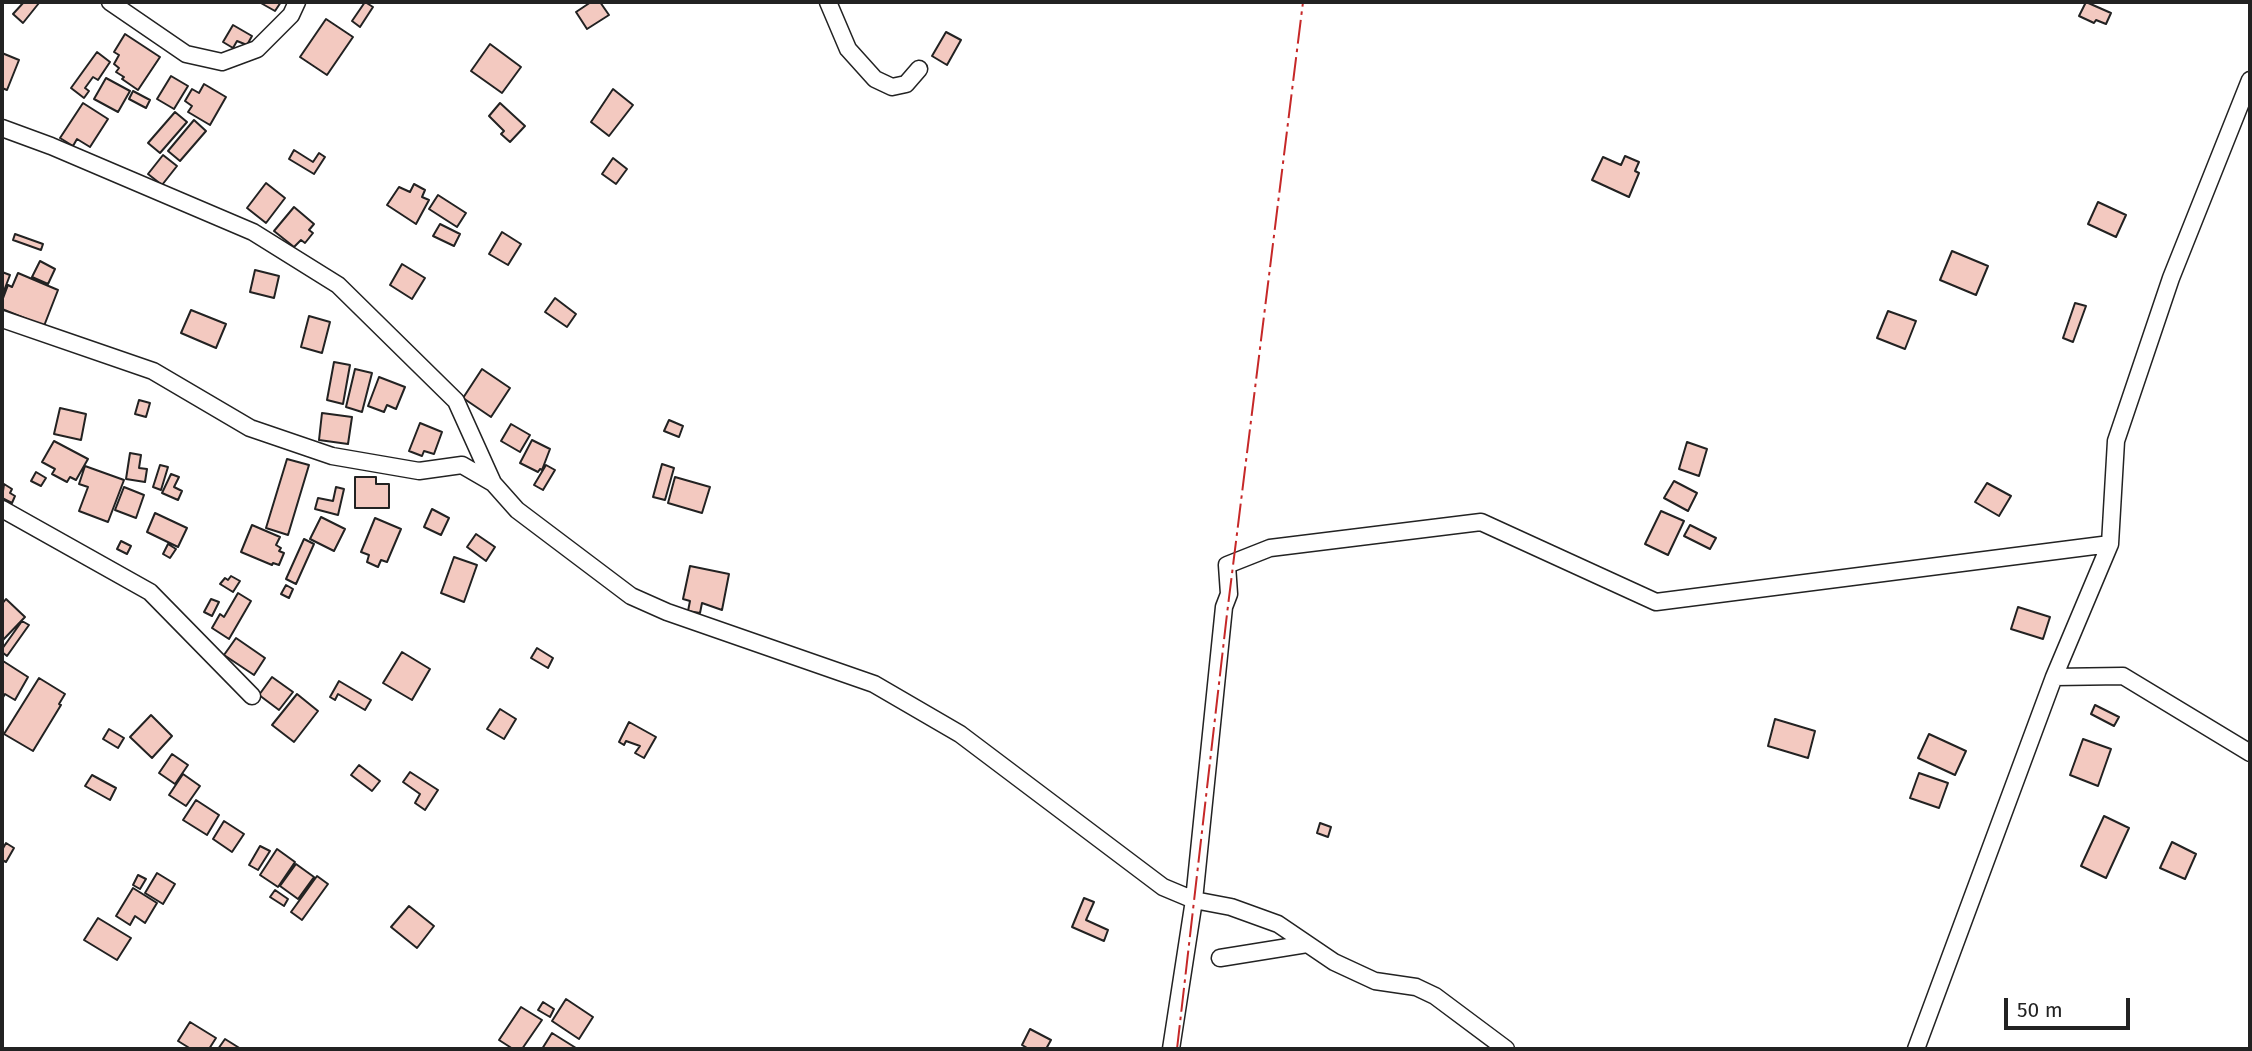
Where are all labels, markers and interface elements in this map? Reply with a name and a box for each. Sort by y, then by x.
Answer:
scale bar [2007,984,2133,1028]
text: 50 m [2017,997,2063,1023]

